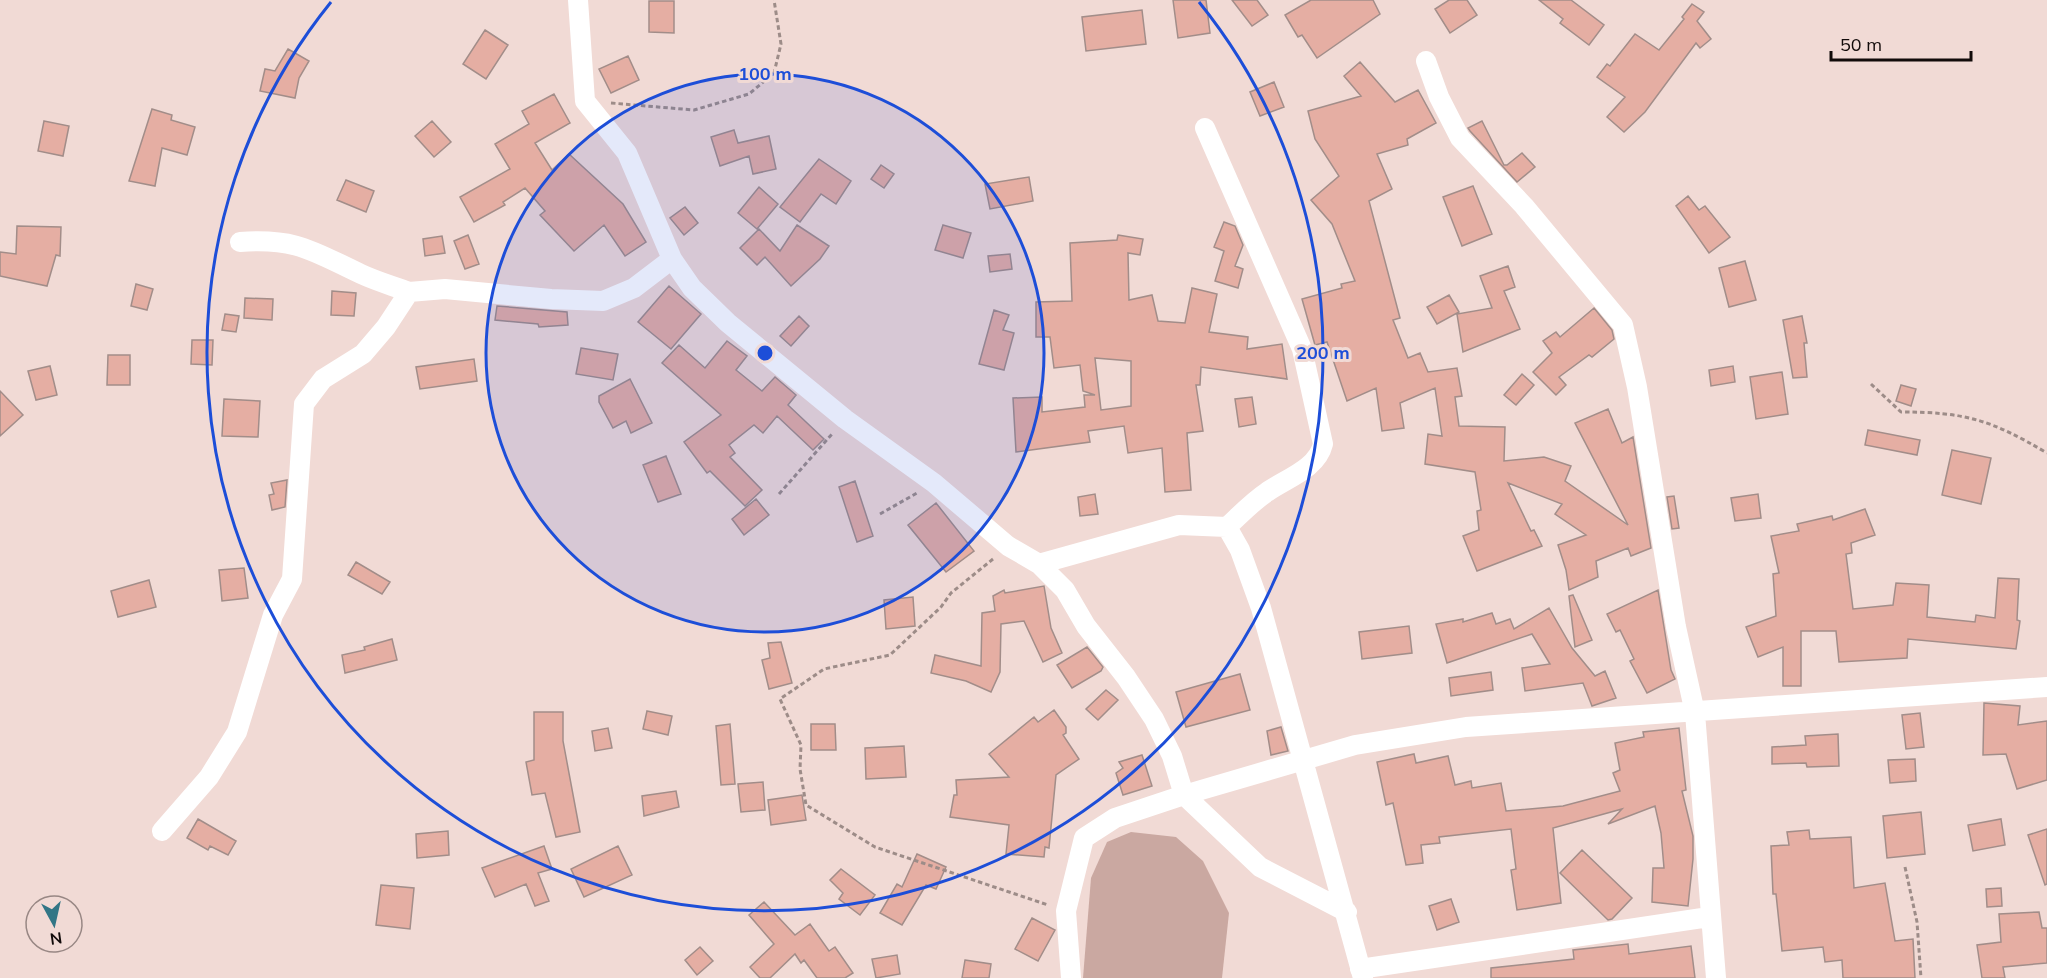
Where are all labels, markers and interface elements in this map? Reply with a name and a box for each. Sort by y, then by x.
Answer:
scale bar [1831,24,1970,62]
text: 50 m [1840,33,1882,56]
text: 100 m [738,62,792,85]
text: 200 m [1296,341,1350,364]
centre of rings [755,343,775,363]
north arrow [24,894,84,954]
text: N [49,928,63,950]

